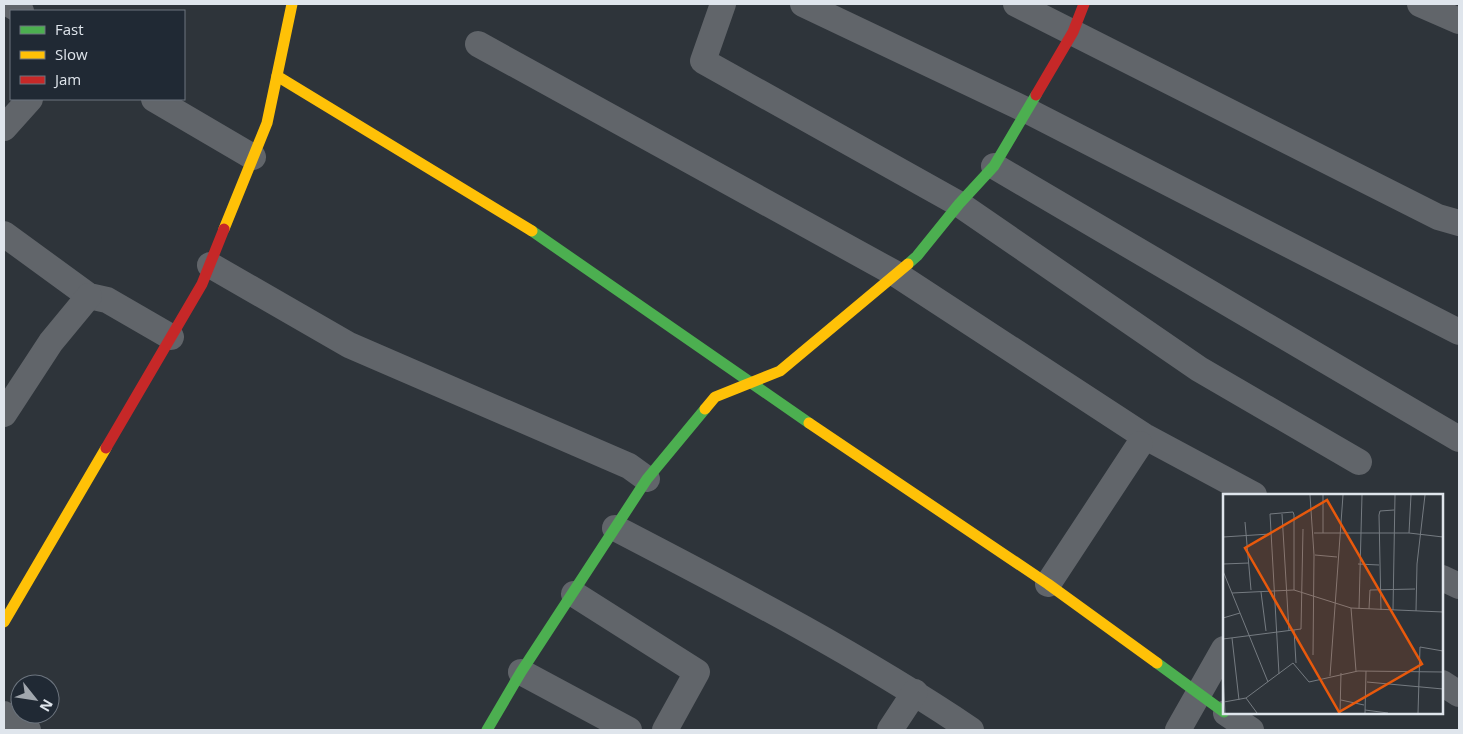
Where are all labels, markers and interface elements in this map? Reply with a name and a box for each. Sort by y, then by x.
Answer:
legend [10,10,185,100]
text: Fast [55,19,84,39]
text: Slow [55,44,88,64]
text: Jam [53,69,81,89]
inset map [1223,494,1443,714]
north arrow [10,674,60,724]
text: N [36,696,58,715]

